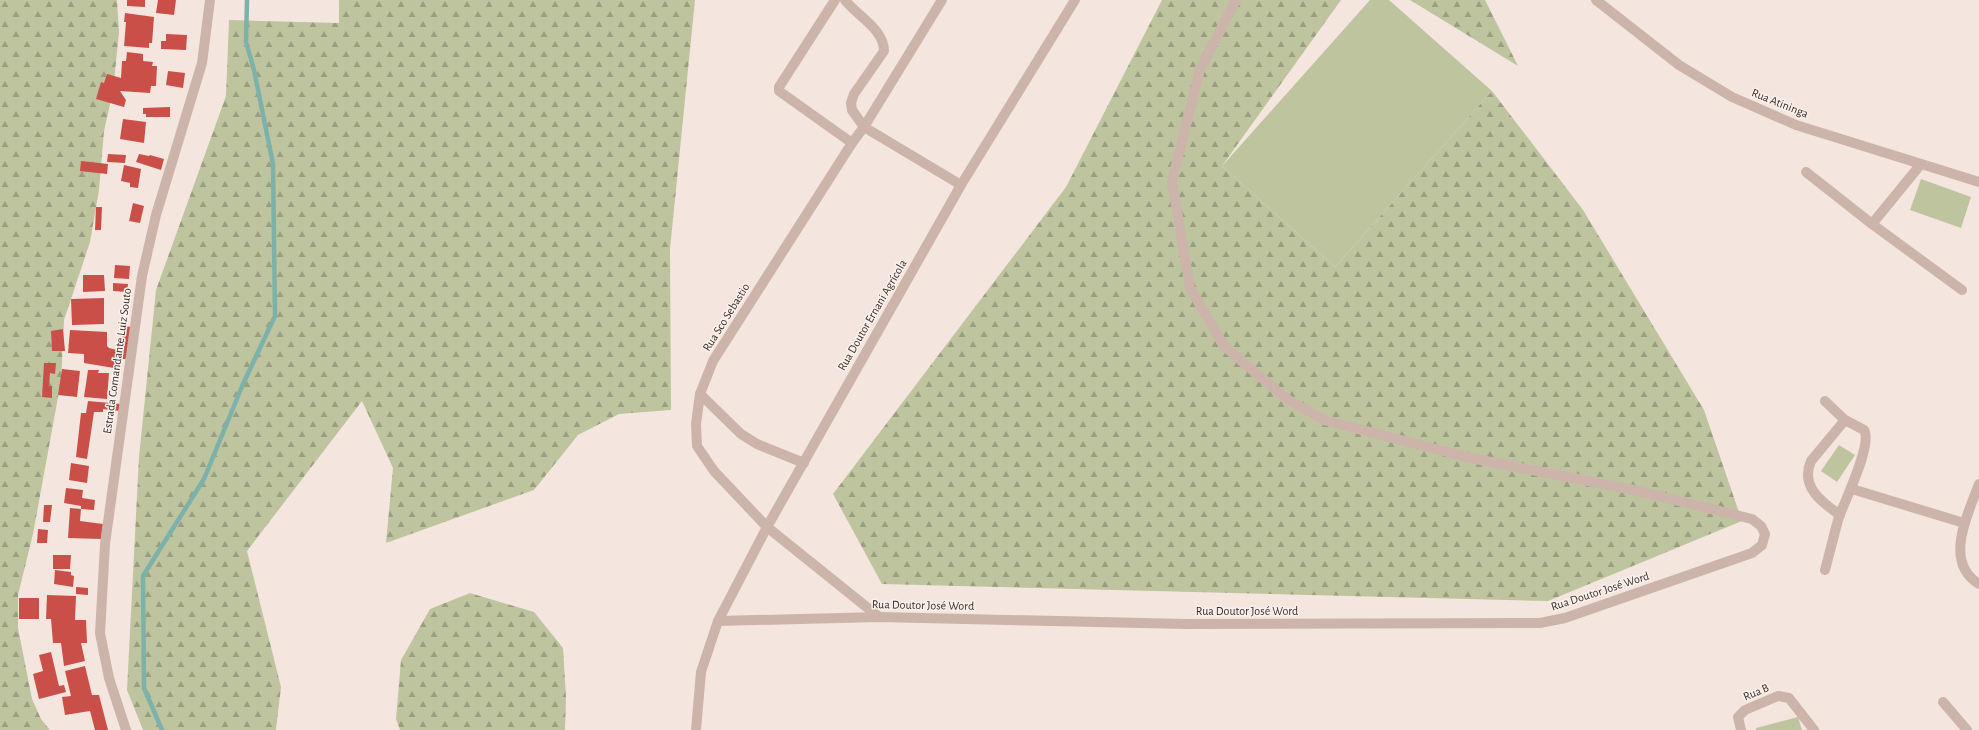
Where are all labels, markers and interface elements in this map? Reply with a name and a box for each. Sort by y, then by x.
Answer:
street label: Rua Atininga [1750,86,1810,120]
street label: Rua Doutor Ernani Agrícola [835,257,909,373]
street label: Rua Sco Sebastio [700,281,752,353]
street label: Estrada Comandante Luiz Souto [101,287,133,435]
street label: Rua Doutor José Word [1549,569,1651,613]
street label: Rua Doutor José Word [872,598,974,612]
street label: Rua Doutor José Word [1196,605,1298,617]
street label: Rua B [1741,681,1771,703]

